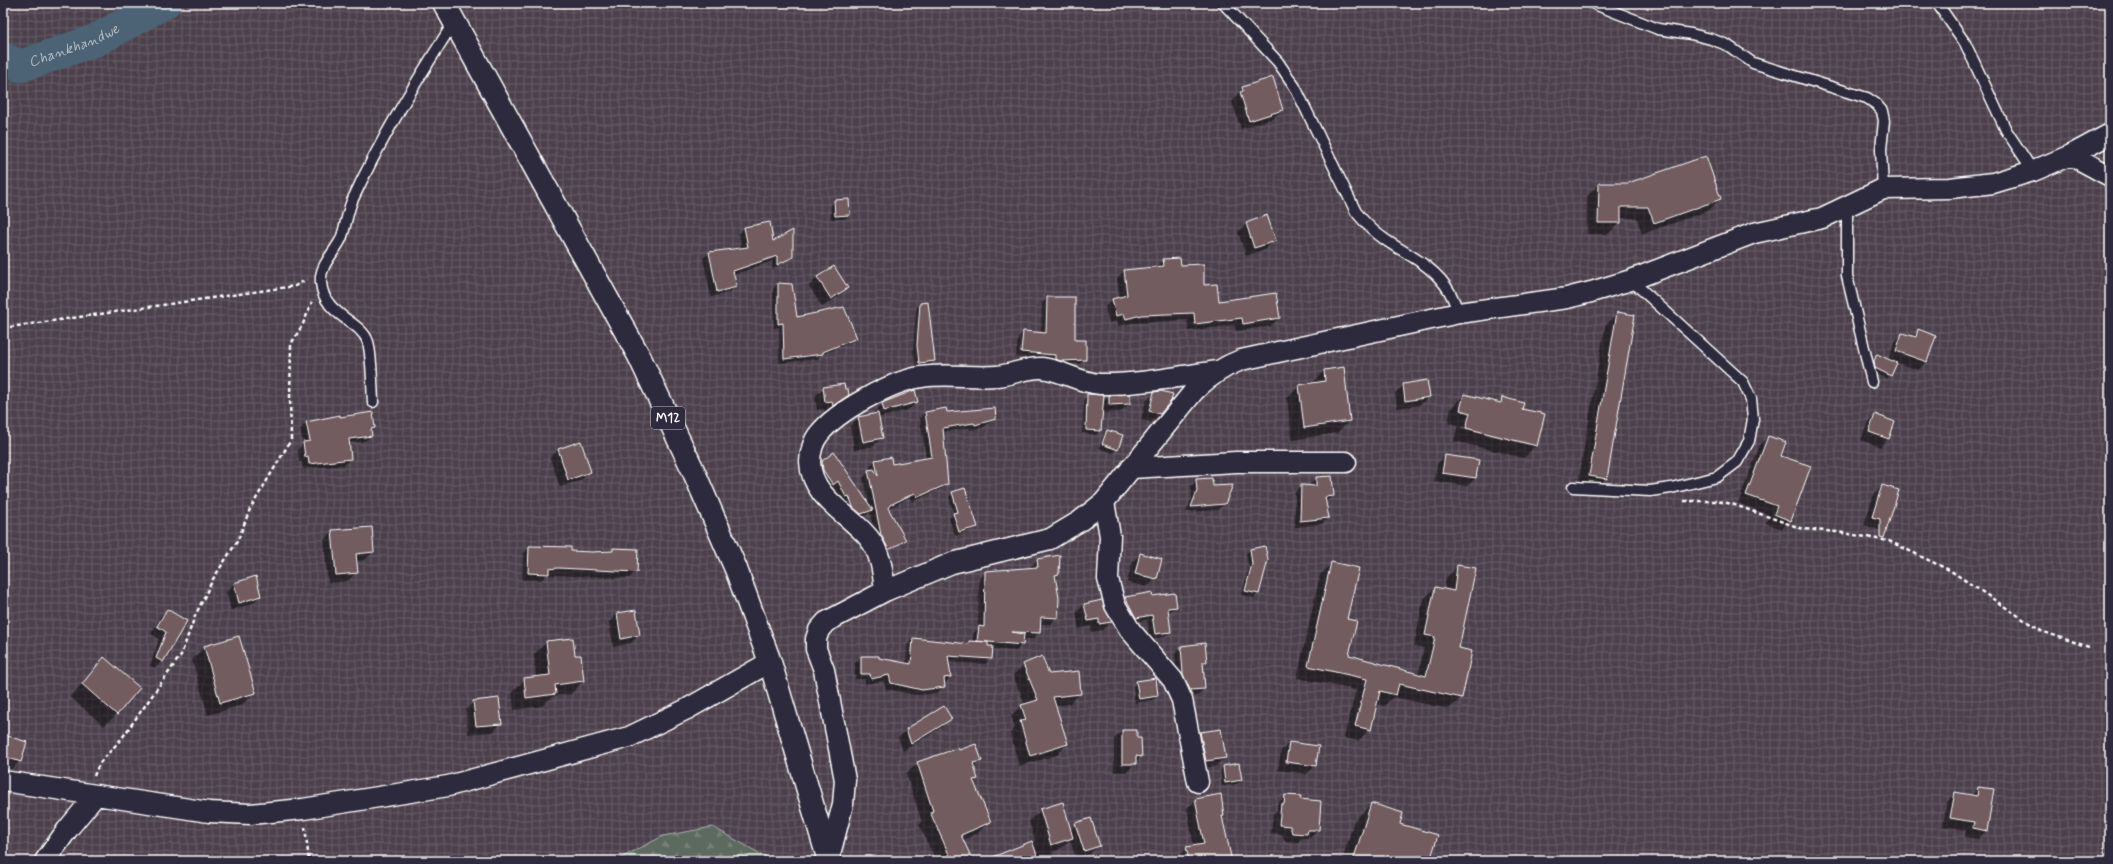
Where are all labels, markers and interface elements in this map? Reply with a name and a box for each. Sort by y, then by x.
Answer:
water label: Chankhandwe [26,19,124,73]
road number: M12 [651,407,685,429]

